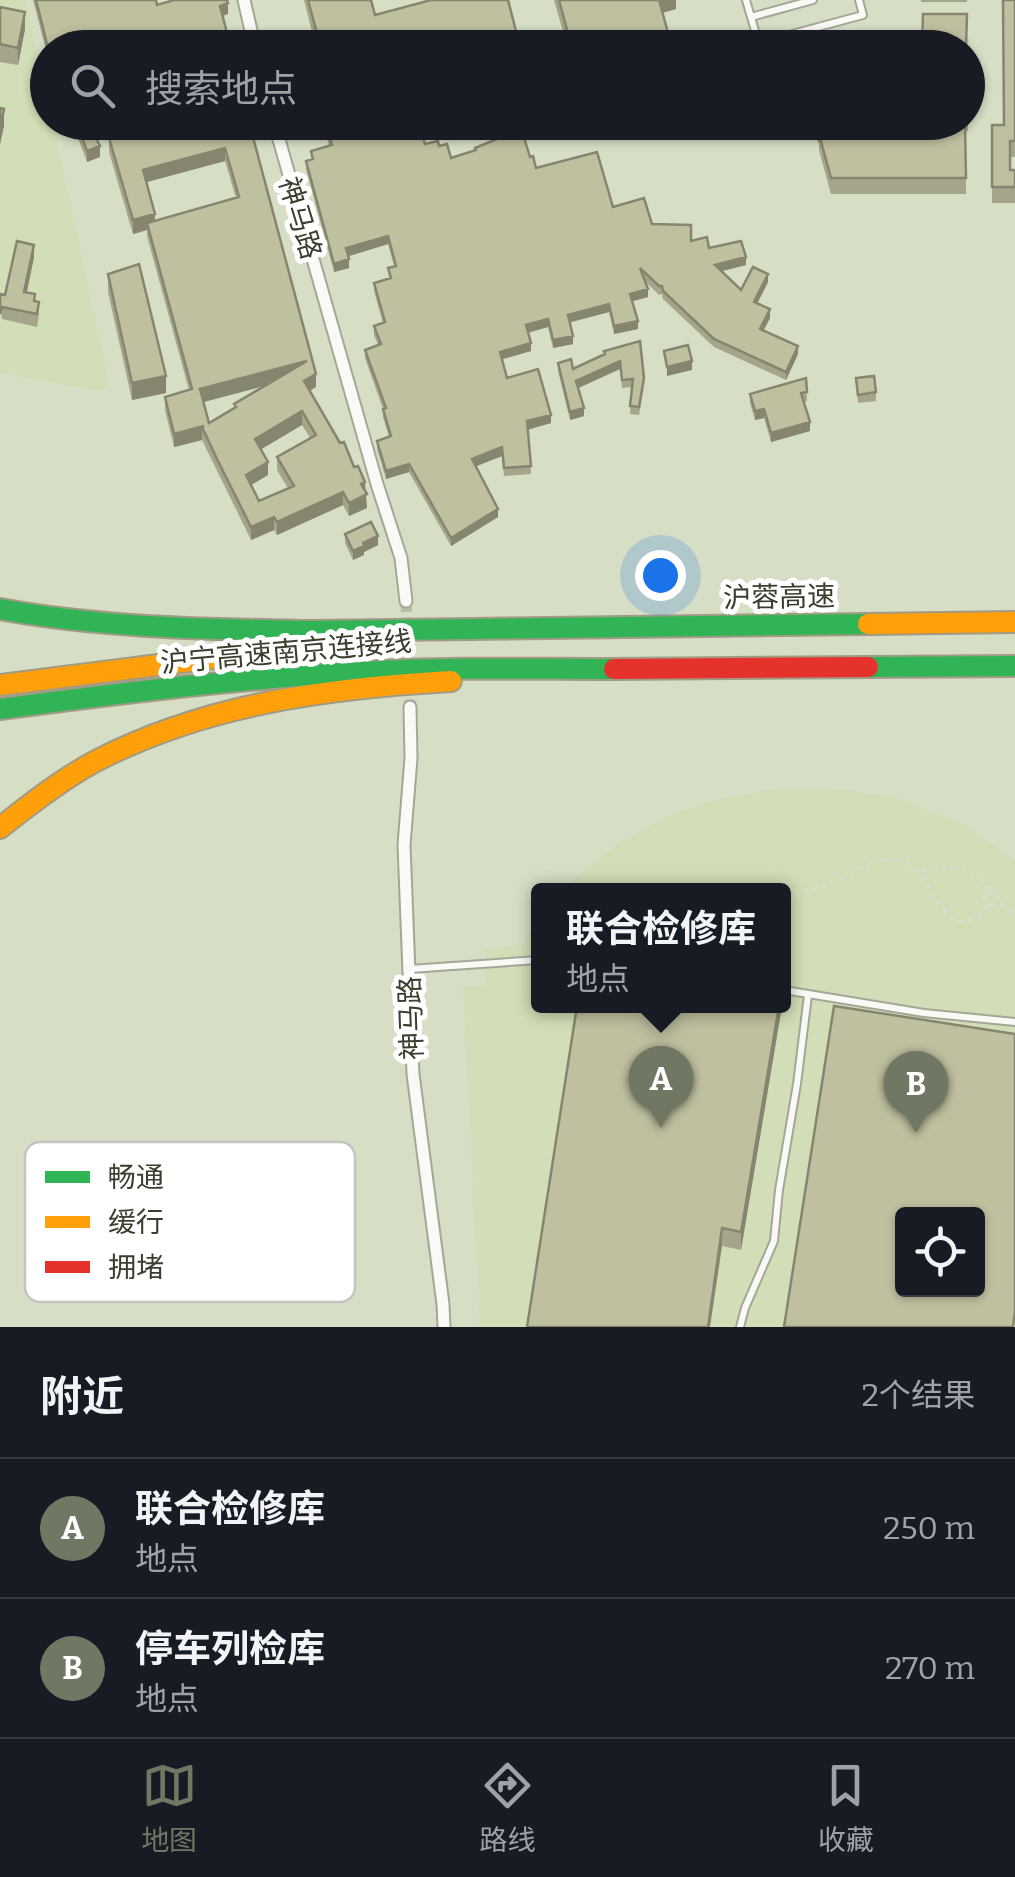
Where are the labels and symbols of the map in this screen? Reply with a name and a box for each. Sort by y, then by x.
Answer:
street label: 神马路 [272,173,328,263]
your location [635,550,686,601]
street label: 沪蓉高速 [723,580,835,614]
street label: 沪宁高速南京连接线 [159,625,413,679]
street label: 神马路 [393,975,429,1061]
pin: A [628,1046,694,1128]
pin: B [884,1050,948,1133]
legend [25,1142,355,1302]
text: 畅通 [108,1161,164,1194]
text: 缓行 [108,1206,164,1239]
text: 拥堵 [108,1251,164,1284]

